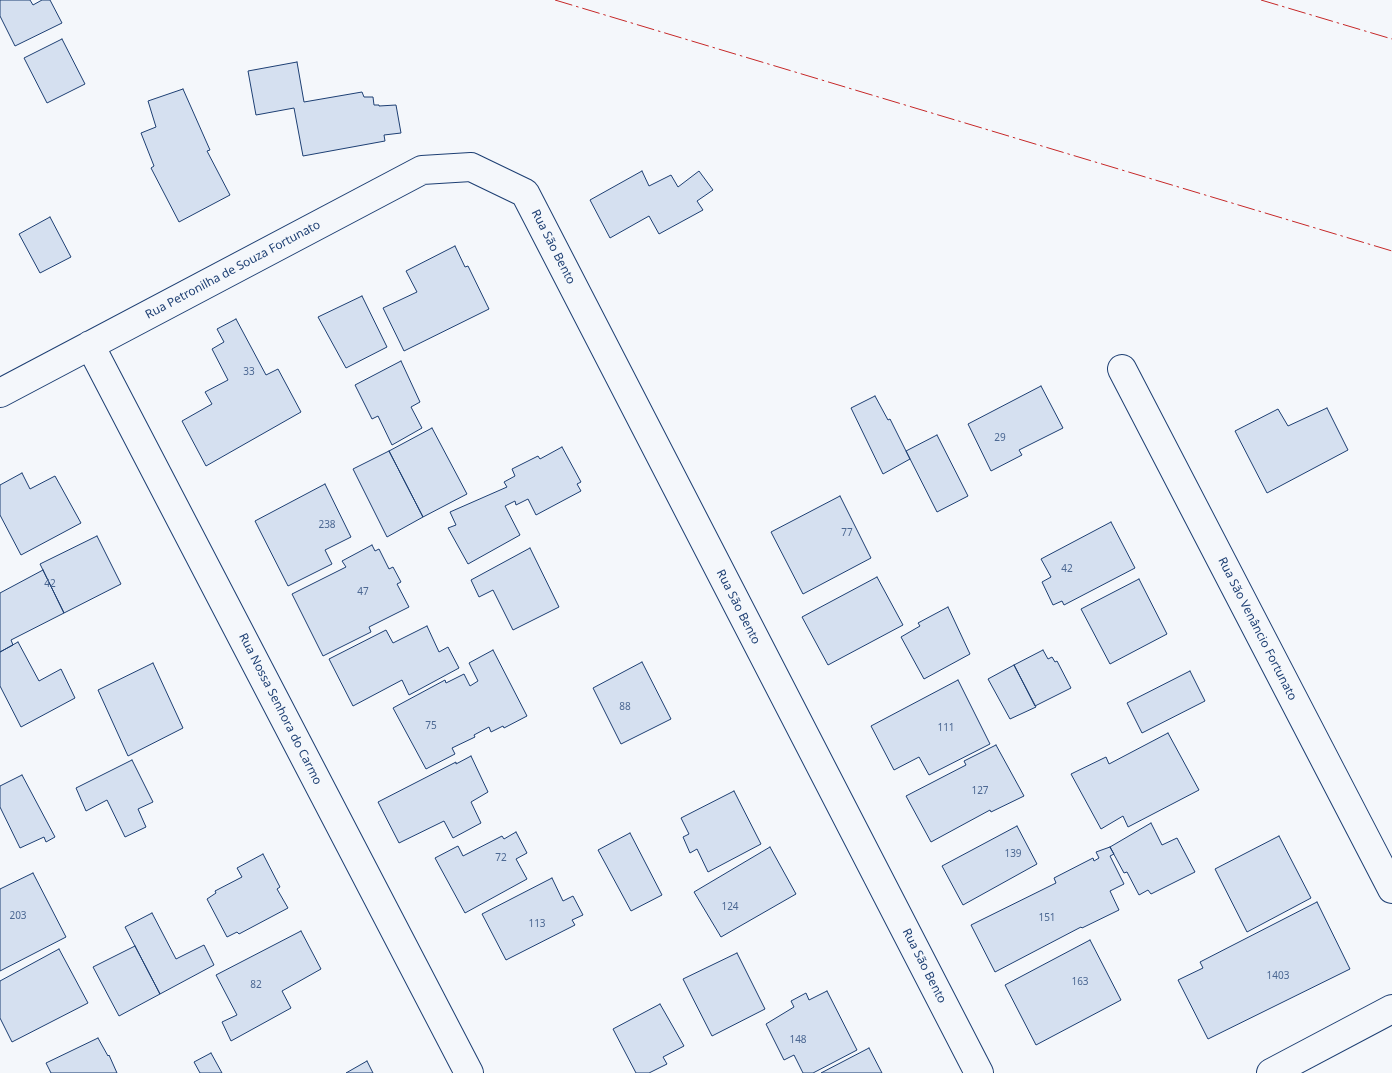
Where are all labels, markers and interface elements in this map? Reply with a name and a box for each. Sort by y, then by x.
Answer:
street label: Rua São Bento [528,207,578,287]
street label: Rua Petronilha de Souza Fortunato [143,218,323,322]
house number: 33 [243,366,255,378]
house number: 29 [994,432,1006,444]
house number: 238 [318,519,336,531]
house number: 77 [841,527,853,539]
street label: Rua São Venâncio Fortunato [1215,555,1299,703]
house number: 42 [1061,563,1073,575]
street label: Rua São Bento [713,567,763,647]
house number: 42 [44,578,56,590]
house number: 47 [357,586,369,598]
street label: Rua Nossa Senhora do Carmo [235,631,325,787]
house number: 88 [619,701,631,713]
house number: 75 [425,720,437,732]
house number: 111 [937,722,955,734]
house number: 127 [971,785,989,797]
house number: 139 [1004,848,1022,860]
house number: 72 [495,852,507,864]
house number: 124 [721,901,739,913]
house number: 203 [9,910,27,922]
house number: 151 [1038,912,1056,924]
house number: 113 [528,918,546,930]
street label: Rua São Bento [899,926,949,1006]
house number: 1403 [1267,970,1289,982]
house number: 163 [1071,976,1089,988]
house number: 82 [250,979,262,991]
house number: 148 [789,1034,807,1046]

